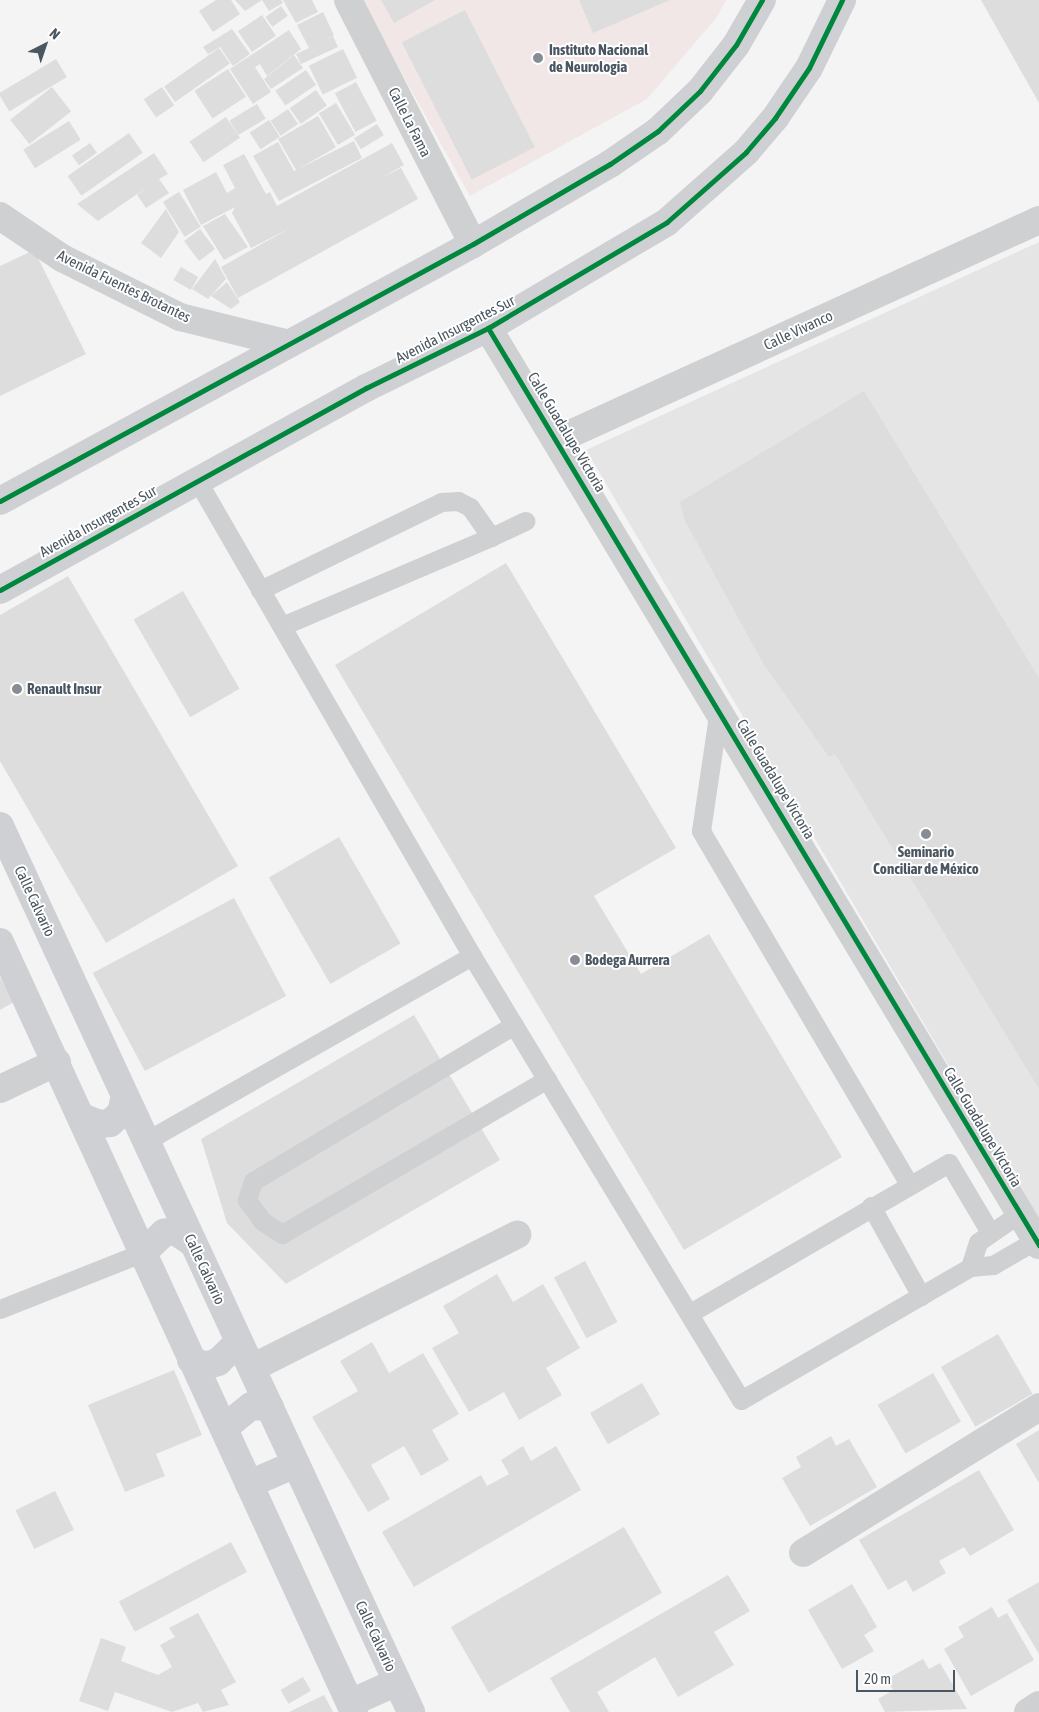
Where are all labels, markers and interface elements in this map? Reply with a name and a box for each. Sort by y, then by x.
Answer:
north arrow [20,20,70,70]
text: N [46,25,63,42]
place label: Instituto Nacional de Neurologia [549,40,648,75]
marker: Instituto Nacional de Neurologia [531,51,545,65]
street label: Calle La Fama [385,84,435,160]
street label: Avenida Fuentes Brotantes [54,246,194,326]
street label: Avenida Insurgentes Sur [392,291,518,367]
street label: Calle Vivanco [761,306,835,354]
street label: Calle Guadalupe Victoria [524,369,610,495]
street label: Avenida Insurgentes Sur [36,481,160,561]
place label: Renault Insur [27,680,101,698]
marker: Renault Insur [11,683,23,695]
street label: Calle Guadalupe Victoria [733,716,819,842]
marker: Seminario Conciliar de México [920,828,932,840]
place label: Seminario Conciliar de México [873,842,979,877]
street label: Calle Calvario [11,863,59,939]
place label: Bodega Aurrera [585,951,670,969]
marker: Bodega Aurrera [569,954,581,966]
street label: Calle Guadalupe Victoria [940,1064,1026,1190]
street label: Calle Calvario [181,1231,229,1307]
street label: Calle Calvario [352,1598,400,1674]
scale bar [859,1660,958,1692]
text: 20 m [864,1670,891,1687]

